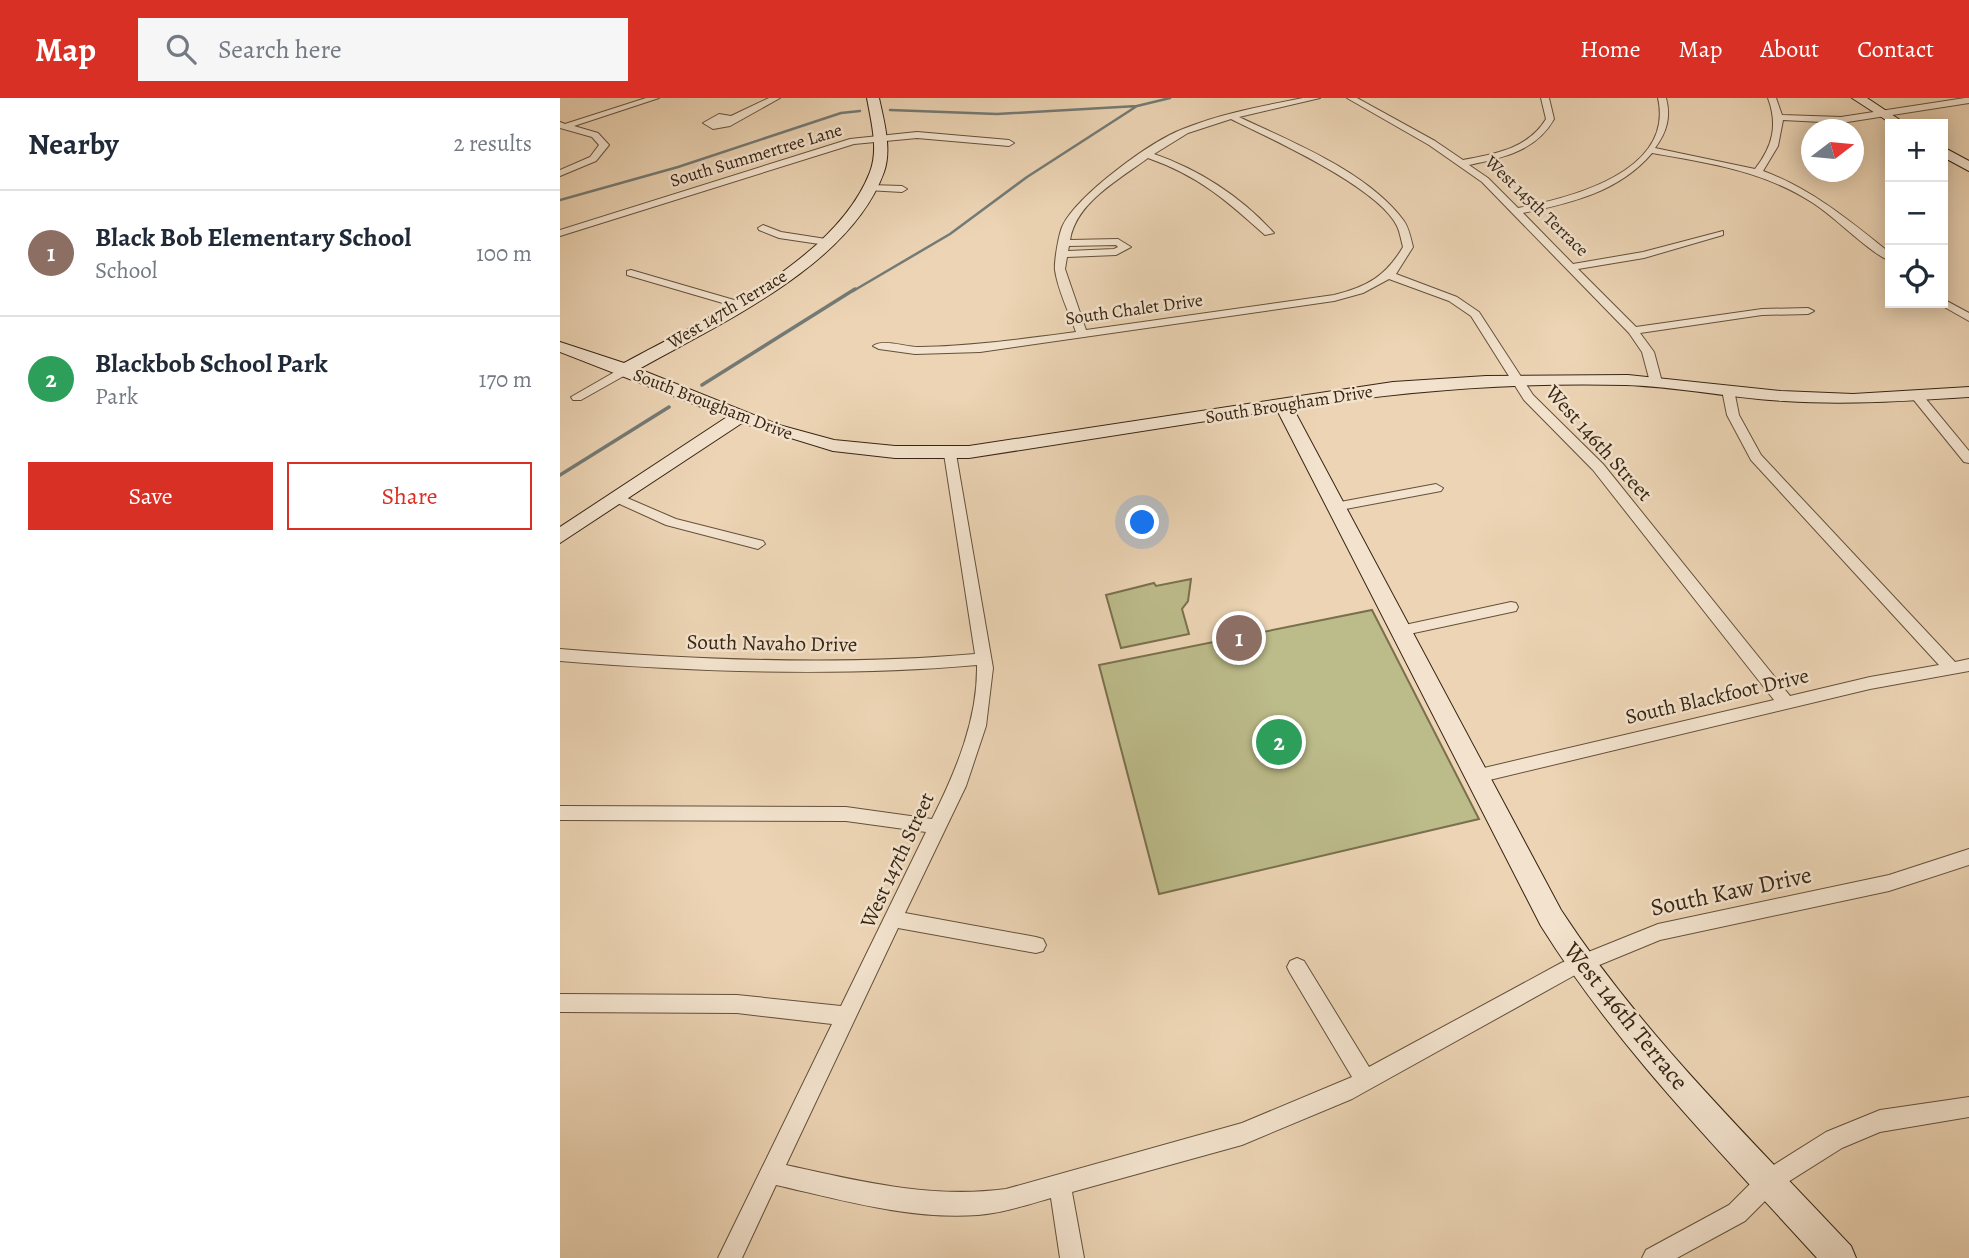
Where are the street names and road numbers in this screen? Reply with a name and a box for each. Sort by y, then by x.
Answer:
street label: South Summertree Lane [667,117,845,193]
street label: West 145th Terrace [1479,150,1594,262]
street label: West 147th Terrace [662,264,791,355]
street label: South Chalet Drive [1064,287,1204,331]
street label: South Brougham Drive [630,363,796,445]
street label: West 146th Street [1539,378,1659,507]
street label: South Brougham Drive [1204,379,1374,429]
street label: South Navaho Drive [686,628,858,658]
street label: South Blackfoot Drive [1623,661,1811,731]
street label: West 147th Street [853,788,941,933]
street label: South Kaw Drive [1648,858,1814,924]
street label: West 146th Terrace [1556,935,1696,1097]

